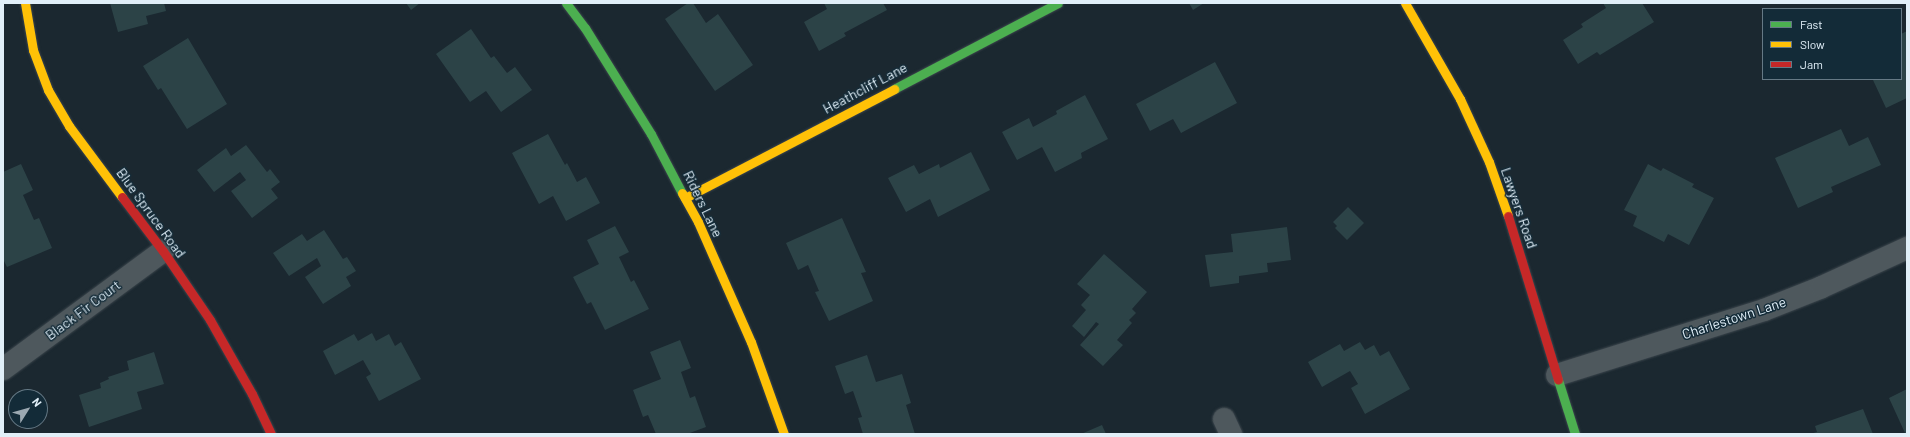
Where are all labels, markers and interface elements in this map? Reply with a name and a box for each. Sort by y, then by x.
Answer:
legend [1762,8,1902,80]
text: Fast [1800,17,1823,31]
text: Slow [1800,37,1825,51]
text: Jam [1800,57,1823,71]
street label: Heathcliff Lane [820,59,910,117]
street label: Blue Spruce Road [113,165,189,261]
street label: Lawyers Road [1497,165,1541,251]
street label: Riders Lane [680,168,726,240]
street label: Black Fir Court [42,276,124,344]
street label: Charlestown Lane [1680,293,1788,343]
north arrow [8,389,48,429]
text: N [30,395,45,409]

